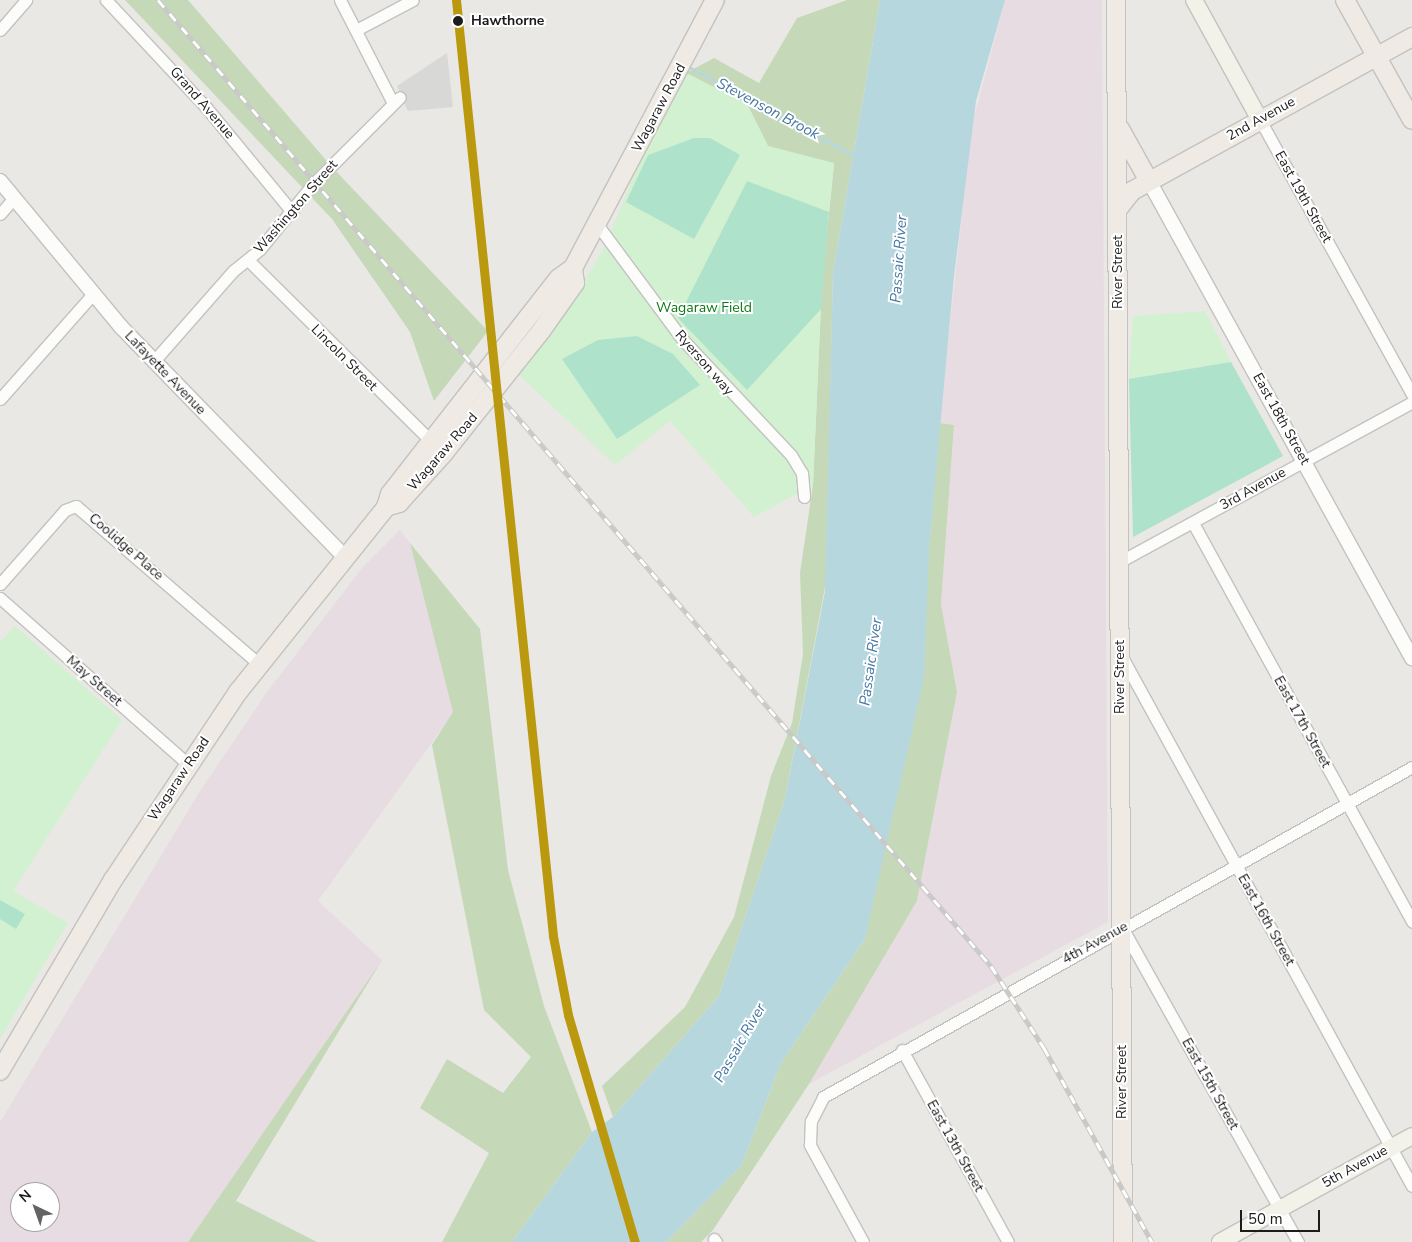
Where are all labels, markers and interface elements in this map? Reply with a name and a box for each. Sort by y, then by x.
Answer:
marker: Hawthorne [449,12,467,30]
place label: Hawthorne [471,13,544,29]
street label: Wagaraw Road [629,61,689,155]
street label: Grand Avenue [166,64,238,142]
water label: Stevenson Brook [713,74,823,144]
street label: 2nd Avenue [1224,93,1298,145]
street label: East 19th Street [1271,148,1335,246]
street label: Washington Street [251,157,341,257]
water label: Passaic River [887,214,911,304]
street label: River Street [1110,235,1126,309]
park label: Wagaraw Field [656,300,752,316]
street label: Lincoln Street [307,321,381,395]
street label: Ryerson way [671,327,737,399]
street label: Lafayette Avenue [121,328,209,418]
street label: East 18th Street [1249,370,1313,468]
street label: Wagaraw Road [405,410,481,494]
street label: 3rd Avenue [1217,464,1289,514]
street label: Coolidge Place [85,510,167,584]
water label: Passaic River [856,617,886,707]
street label: River Street [1112,640,1128,714]
street label: May Street [63,652,125,710]
street label: East 17th Street [1270,673,1334,771]
street label: Wagaraw Road [145,734,213,824]
street label: East 16th Street [1234,871,1298,969]
street label: 4th Avenue [1059,918,1131,968]
water label: Passaic River [710,1000,770,1086]
street label: East 15th Street [1178,1035,1242,1133]
street label: River Street [1114,1045,1130,1119]
street label: East 13th Street [923,1097,987,1195]
street label: 5th Avenue [1319,1142,1391,1192]
north arrow [10,1182,60,1232]
text: N [15,1186,36,1207]
scale bar [1242,1200,1322,1232]
text: 50 m [1248,1209,1283,1229]

